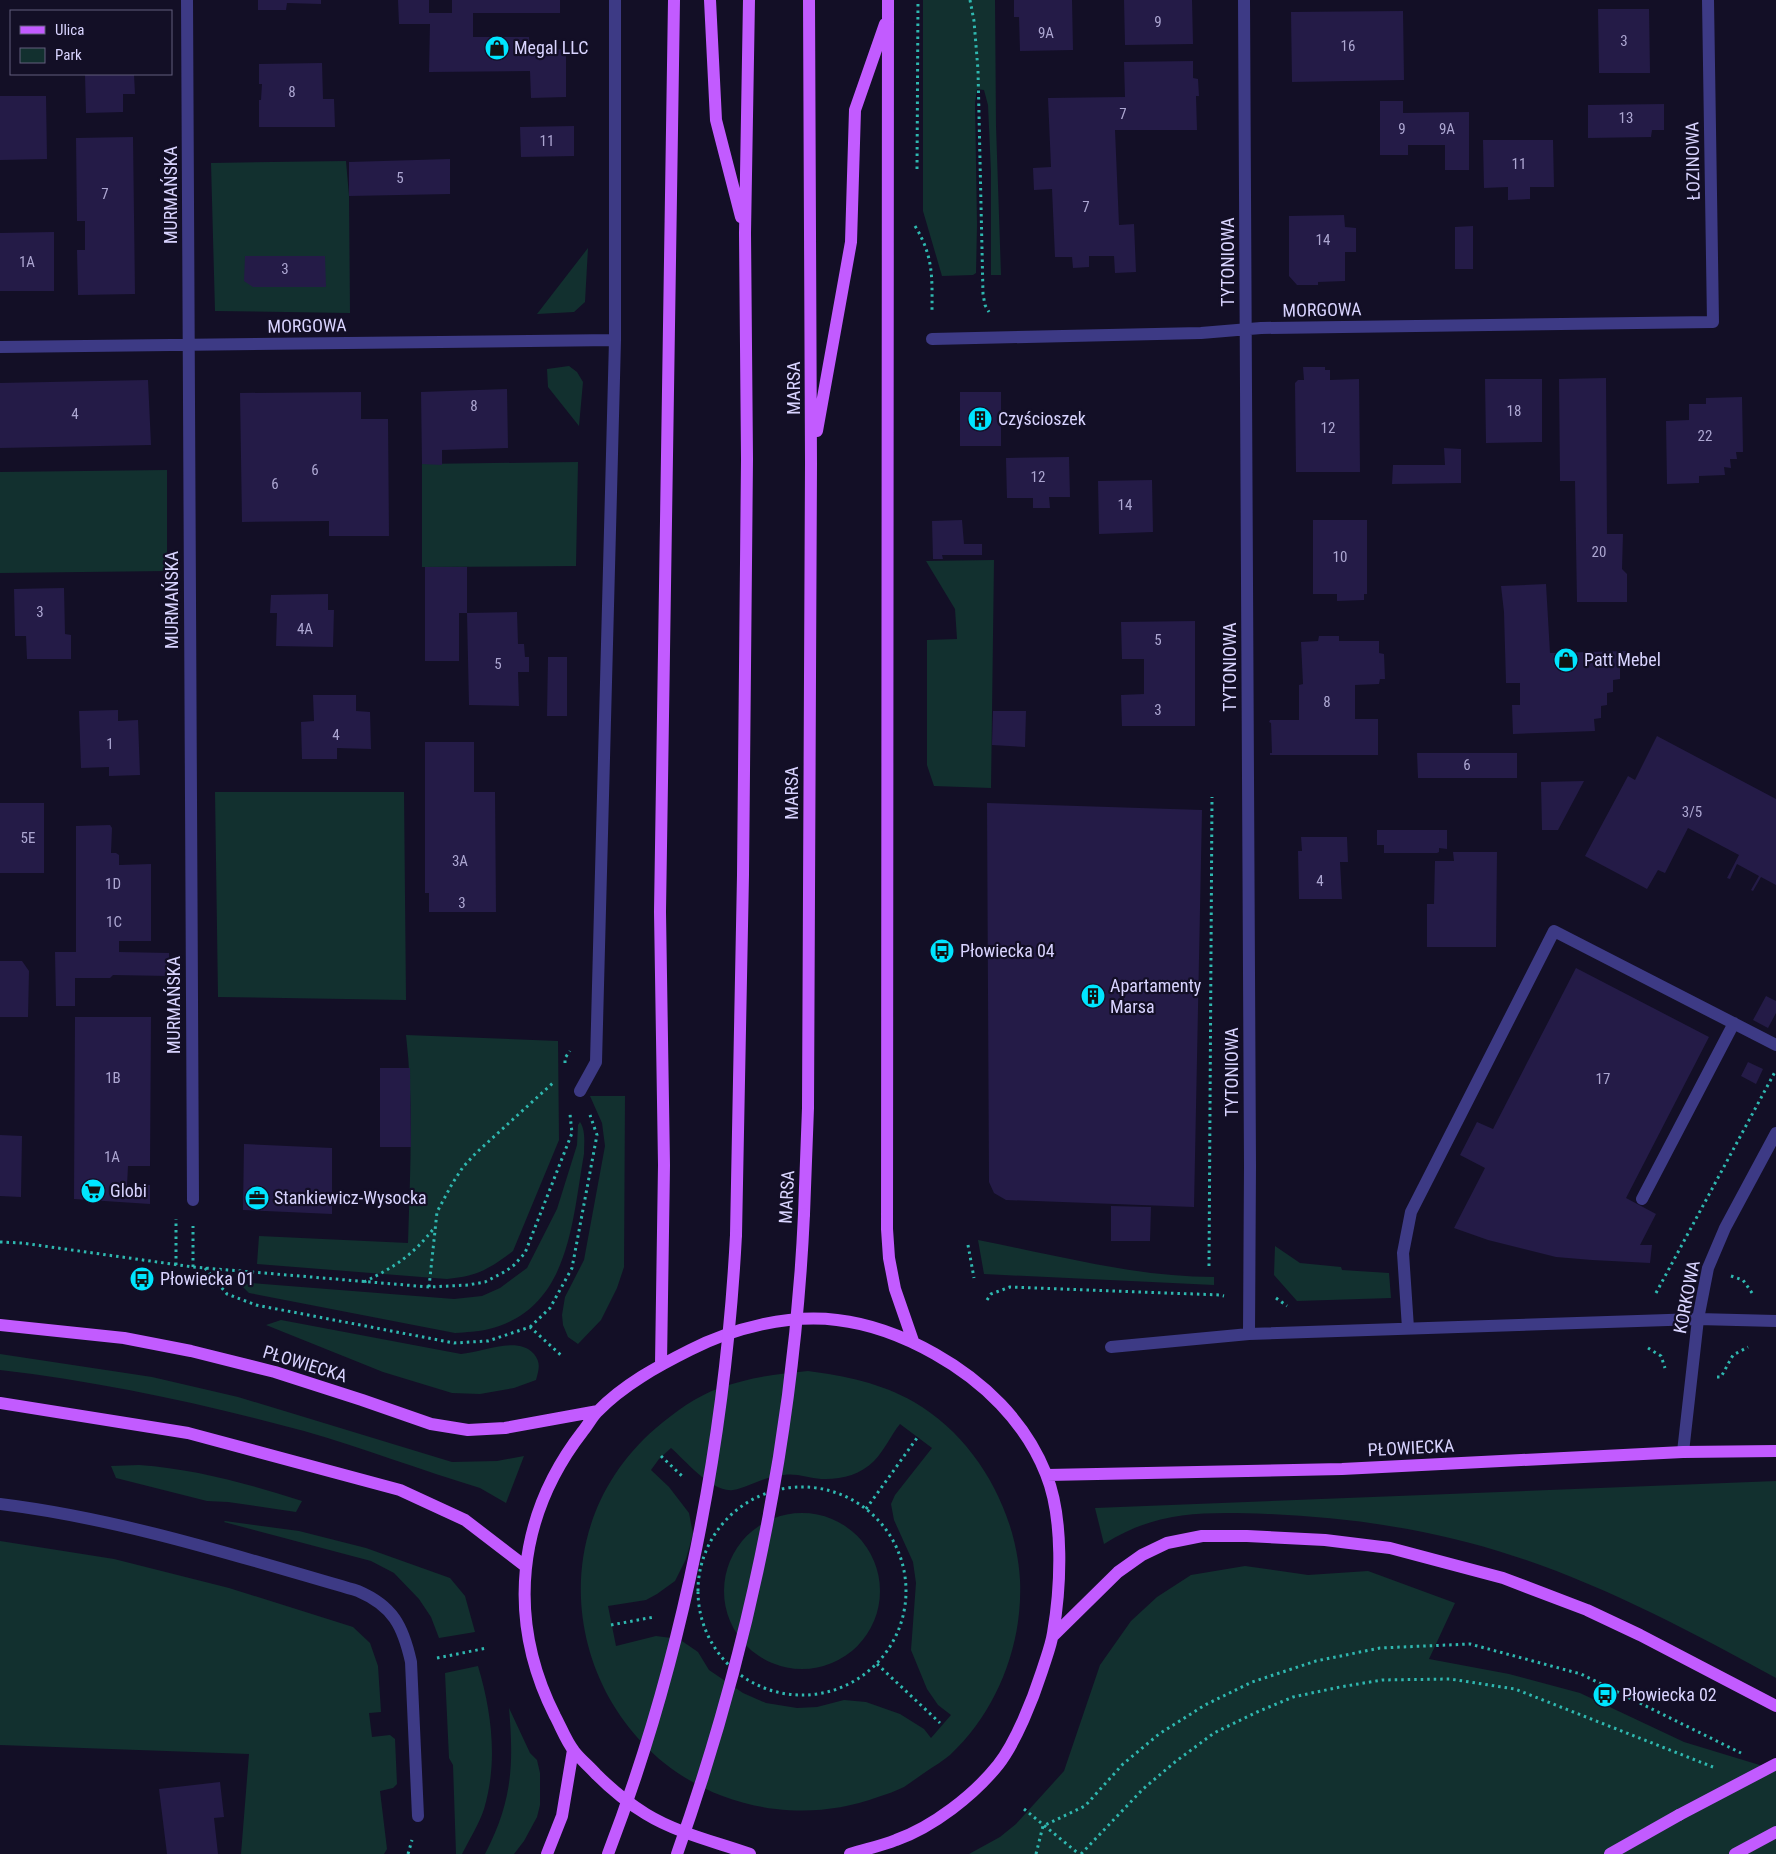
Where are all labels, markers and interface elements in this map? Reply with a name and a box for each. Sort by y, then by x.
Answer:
legend [10,10,172,75]
house number: 9 [1154,13,1162,31]
text: Ulica [55,21,84,39]
house number: 9A [1038,24,1054,42]
house number: 3 [1620,32,1628,50]
shop icon: Megal LLC [484,35,510,61]
place label: Megal LLC [514,37,589,58]
house number: 16 [1341,37,1355,55]
text: Park [55,46,82,64]
house number: 8 [288,83,296,101]
house number: 7 [1119,105,1127,123]
house number: 13 [1619,109,1633,127]
house number: 9 [1398,120,1406,138]
house number: 9A [1439,120,1455,138]
street label: ŁOZINOWA [1681,121,1704,201]
house number: 11 [540,132,554,150]
street label: MURMAŃSKA [160,145,181,244]
house number: 11 [1512,155,1526,173]
house number: 5 [396,169,404,187]
house number: 7 [101,185,109,203]
house number: 7 [1082,198,1090,216]
street label: TYTONIOWA [1217,217,1238,307]
house number: 14 [1316,231,1330,249]
house number: 1A [19,253,35,271]
house number: 3 [281,260,289,278]
street label: MORGOWA [1282,298,1362,321]
street label: MORGOWA [267,314,347,337]
street label: MARSA [783,361,804,415]
house number: 8 [470,397,478,415]
house number: 18 [1507,402,1521,420]
house number: 4 [71,405,79,423]
building icon: Czyścioszek [967,406,993,432]
place label: Czyścioszek [998,408,1086,429]
house number: 12 [1321,419,1335,437]
house number: 22 [1698,427,1712,445]
house number: 6 [311,461,319,479]
house number: 12 [1031,468,1045,486]
house number: 6 [271,475,279,493]
house number: 14 [1118,496,1132,514]
house number: 20 [1592,543,1606,561]
house number: 10 [1333,548,1347,566]
street label: MURMAŃSKA [161,550,182,649]
house number: 3 [36,603,44,621]
house number: 4A [297,620,313,638]
street label: TYTONIOWA [1219,622,1240,712]
house number: 5 [1154,631,1162,649]
shop icon: Patt Mebel [1553,647,1579,673]
place label: Patt Mebel [1584,649,1661,670]
house number: 5 [494,655,502,673]
house number: 8 [1323,693,1331,711]
house number: 3 [1154,701,1162,719]
house number: 4 [332,726,340,744]
house number: 1 [106,735,114,753]
house number: 6 [1463,756,1471,774]
street label: MARSA [781,766,802,820]
house number: 3/5 [1682,803,1702,821]
house number: 5E [21,829,35,847]
house number: 3A [452,852,468,870]
house number: 4 [1316,872,1324,890]
house number: 1D [105,875,121,893]
house number: 3 [458,894,466,912]
house number: 1C [106,913,122,931]
bus stop icon: Płowiecka 04 [929,938,955,964]
place label: Płowiecka 04 [960,940,1055,961]
street label: MURMAŃSKA [163,955,184,1054]
place label: Apartamenty Marsa [1110,975,1202,1017]
building icon: Apartamenty Marsa [1080,983,1106,1009]
street label: TYTONIOWA [1221,1027,1242,1117]
house number: 1B [105,1069,121,1087]
house number: 17 [1596,1070,1610,1088]
house number: 1A [104,1148,120,1166]
street label: MARSA [775,1169,798,1224]
supermarket icon: Globi [80,1178,106,1204]
place label: Globi [110,1180,147,1201]
office icon: Stankiewicz-Wysocka [244,1185,270,1211]
place label: Stankiewicz-Wysocka [274,1187,427,1208]
street label: KORKOWA [1669,1258,1704,1335]
bus stop icon: Płowiecka 01 [129,1266,155,1292]
place label: Płowiecka 01 [160,1268,255,1289]
street label: PŁOWIECKA [261,1341,350,1386]
street label: PŁOWIECKA [1367,1435,1456,1460]
bus stop icon: Płowiecka 02 [1592,1682,1618,1708]
place label: Płowiecka 02 [1622,1684,1717,1705]

